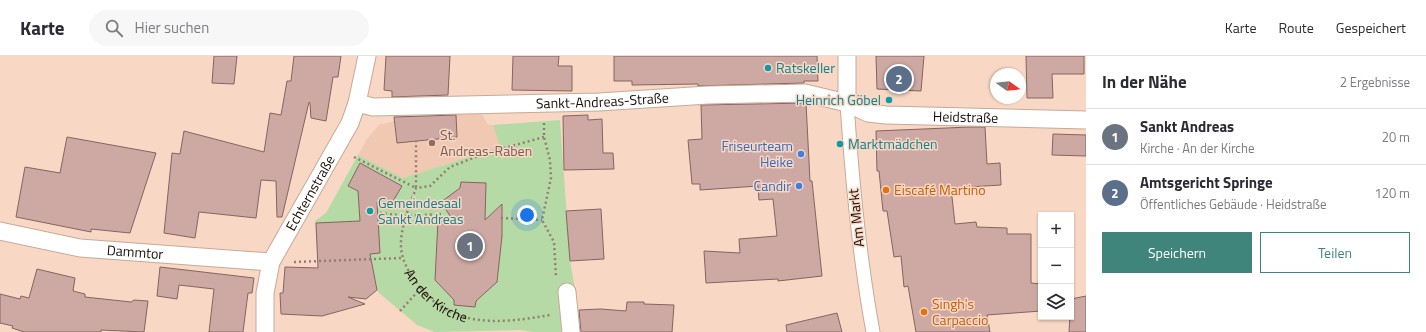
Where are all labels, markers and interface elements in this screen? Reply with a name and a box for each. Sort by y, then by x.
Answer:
search box [89,10,369,46]
text: Karte [20,13,65,42]
text: Hier suchen [135,16,209,39]
icon: search [103,17,125,39]
text: Karte [1225,17,1257,38]
text: Route [1279,17,1314,38]
text: Gespeichert [1336,17,1406,38]
place label: Ratskeller [776,57,835,78]
marker: Ratskeller [763,63,773,73]
pin: 2 [886,64,912,94]
north arrow [990,68,1026,104]
text: In der Nähe [1102,69,1187,95]
text: 2 Ergebnisse [1340,72,1410,92]
street label: Sankt-Andreas-Straße [536,87,669,113]
place label: Heinrich Göbel [796,89,881,110]
marker: Heinrich Göbel [884,95,894,105]
street label: Heidstraße [933,105,999,128]
text: Sankt Andreas [1140,115,1234,138]
place label: St. Andreas-Raben [440,124,532,161]
text: 1 [1111,127,1119,147]
text: 20 m [1382,127,1410,147]
place label: Marktmädchen [848,133,938,154]
place label: Friseurteam Heike [721,135,793,172]
marker: St. Andreas-Raben [427,138,437,148]
text: Kirche · An der Kirche [1140,138,1255,158]
marker: Marktmädchen [835,139,845,149]
marker: Friseurteam Heike [796,149,806,159]
street label: Echternstraße [280,151,340,234]
text: Amtsgericht Springe [1140,171,1273,194]
place label: Candir [754,175,791,196]
place label: Eiscafé Martino [894,179,986,200]
marker: Candir [794,181,804,191]
text: 2 [1111,183,1119,203]
text: 120 m [1374,183,1410,203]
marker: Eiscafé Martino [881,185,891,195]
street label: Am Markt [842,188,869,248]
place label: Gemeindesaal Sankt Andreas [378,192,463,229]
text: Öffentliches Gebäude · Heidstraße [1140,194,1327,214]
your location [517,205,537,225]
marker: Gemeindesaal Sankt Andreas [365,206,375,216]
map controls [1038,212,1074,320]
button: + [1038,212,1074,248]
pin: 1 [457,231,483,261]
button: Speichern [1102,232,1252,273]
button: Teilen [1260,232,1410,273]
street label: Dammtor [106,239,164,264]
button: − [1038,248,1074,284]
street label: An der Kirche [400,264,470,327]
button: layers [1038,284,1074,320]
place label: Singh's Carpaccio [932,293,988,330]
marker: Singh's Carpaccio [919,307,929,317]

